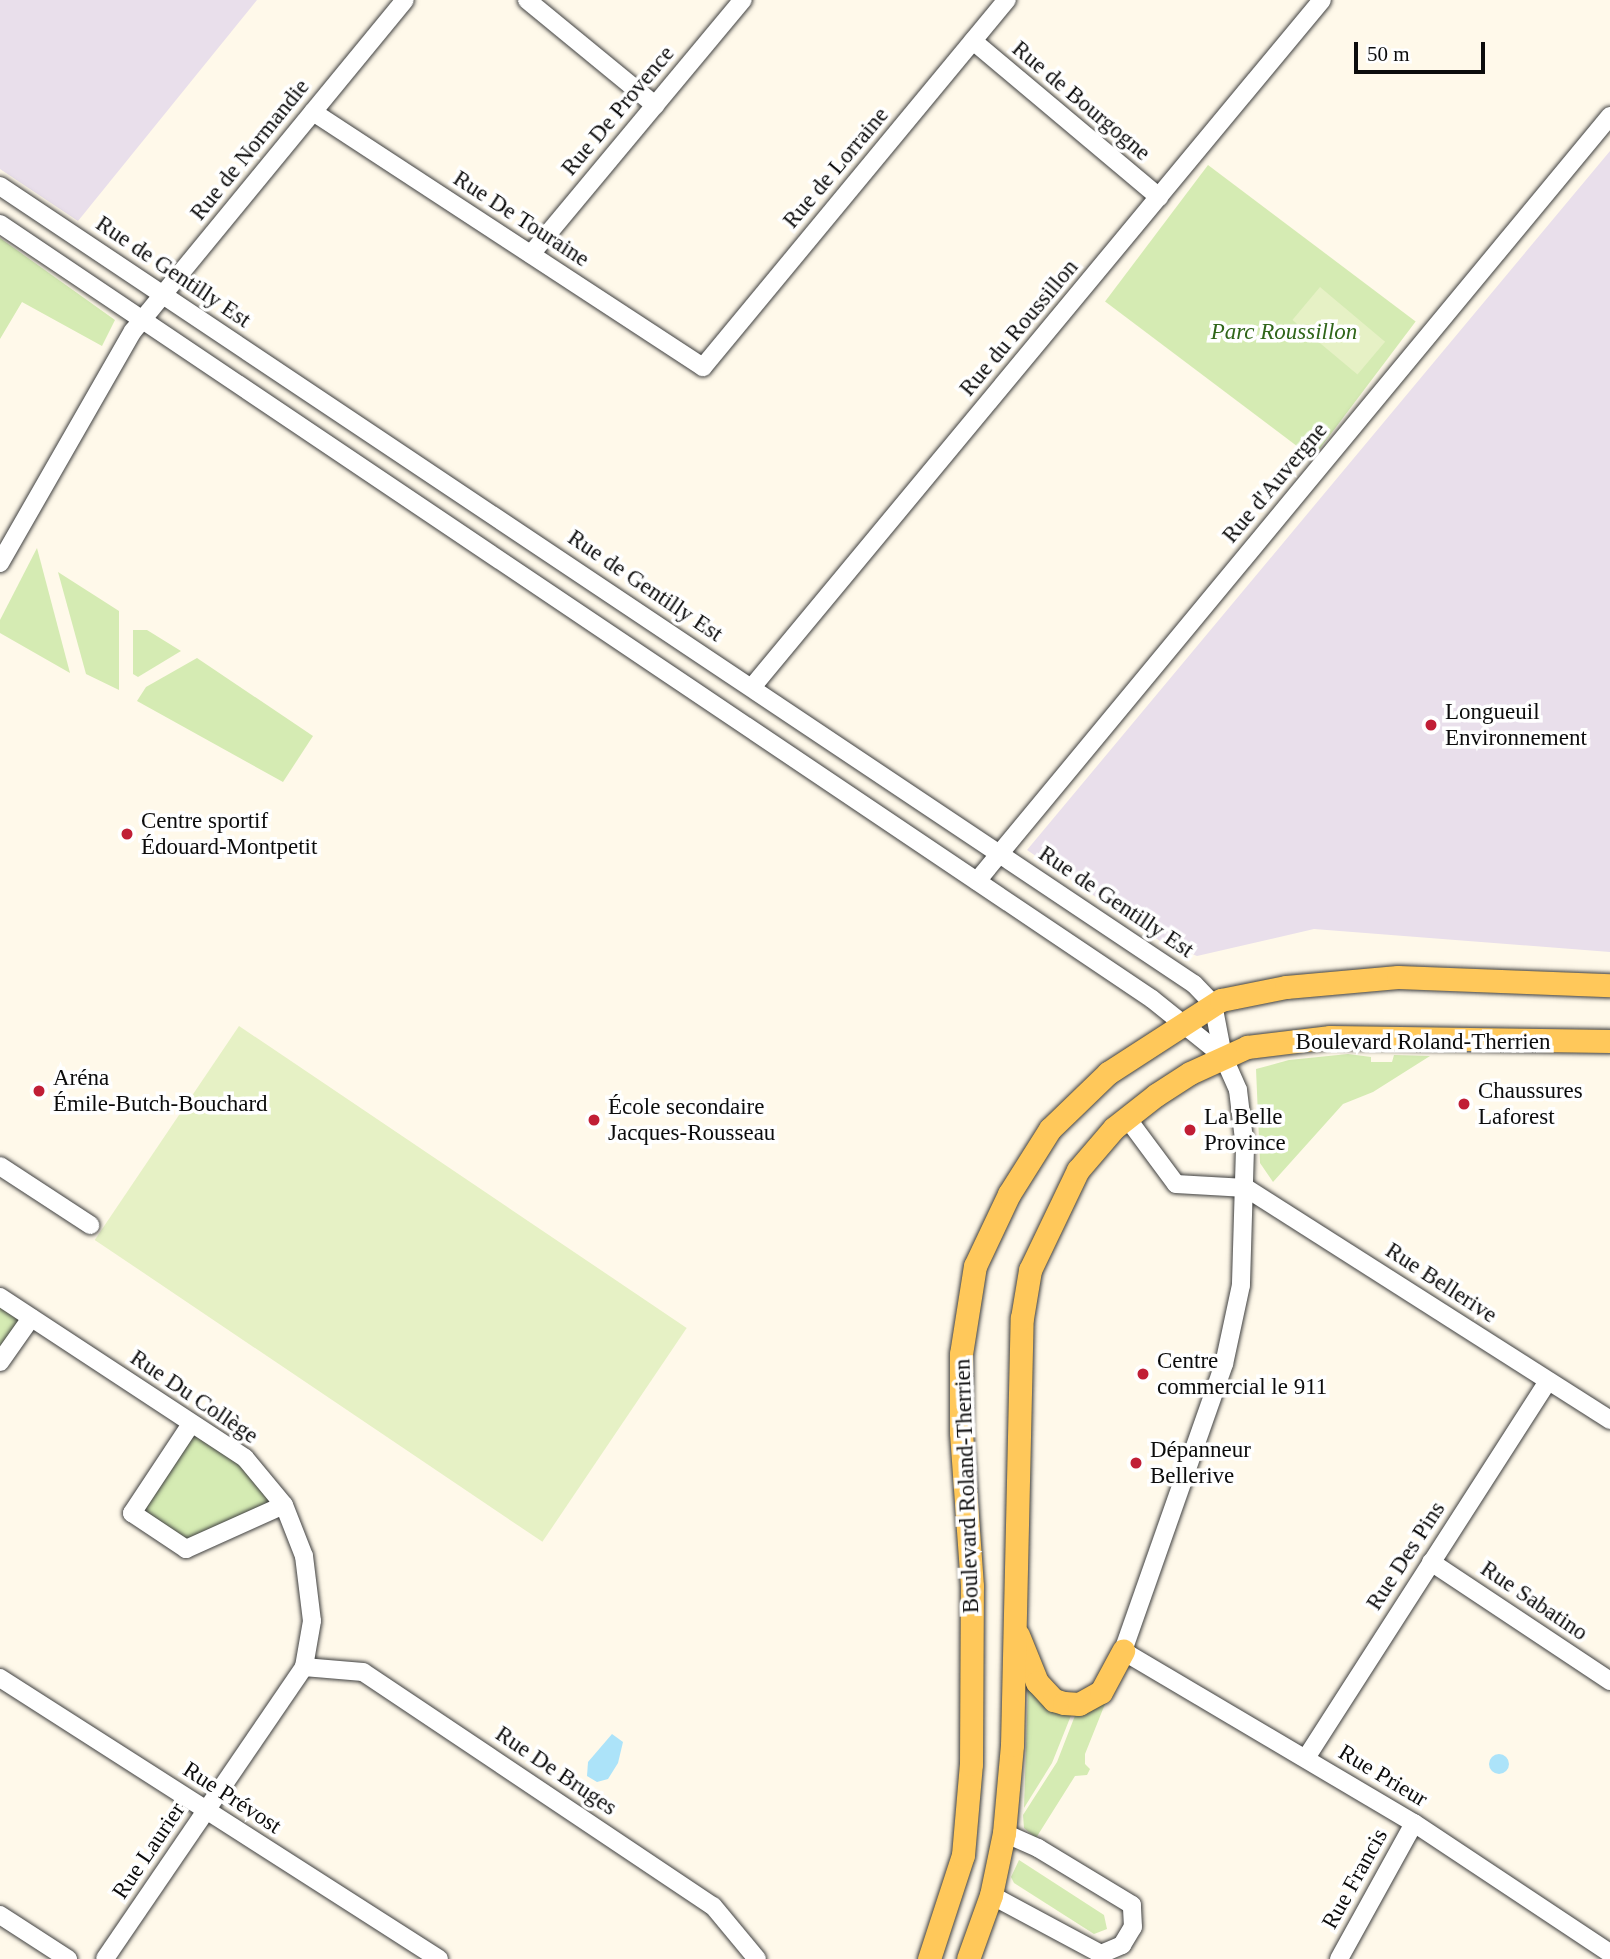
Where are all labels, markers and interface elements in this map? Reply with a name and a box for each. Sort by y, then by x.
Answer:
scale bar [1358,28,1489,72]
street label: Rue de Bourgogne [1006,35,1156,167]
street label: Rue De Provence [556,40,680,182]
text: 50 m [1367,42,1410,66]
street label: Rue de Normandie [185,74,315,226]
street label: Rue de Lorraine [777,102,895,234]
street label: Rue De Touraine [448,165,594,273]
street label: Rue de Gentilly Est [90,210,256,334]
street label: Rue du Roussillon [954,254,1084,402]
park label: Parc Roussillon [1211,318,1357,346]
street label: Rue d'Auvergne [1217,417,1333,549]
street label: Rue de Gentilly Est [562,524,728,648]
place label: Longueuil Environnement [1445,698,1587,752]
marker: Longueuil Environnement [1423,717,1439,733]
place label: Centre sportif Édouard-Montpetit [141,807,317,861]
marker: Centre sportif Édouard-Montpetit [119,826,135,842]
street label: Rue de Gentilly Est [1033,840,1199,964]
street label: Boulevard Roland-Therrien [1296,1028,1550,1056]
place label: Aréna Émile-Butch-Bouchard [53,1064,268,1118]
place label: Chaussures Laforest [1478,1077,1583,1131]
marker: Aréna Émile-Butch-Bouchard [31,1083,47,1099]
place label: École secondaire Jacques-Rousseau [608,1093,775,1147]
marker: Chaussures Laforest [1456,1096,1472,1112]
place label: La Belle Province [1204,1103,1286,1157]
marker: École secondaire Jacques-Rousseau [586,1112,602,1128]
marker: La Belle Province [1182,1122,1198,1138]
street label: Rue Bellerive [1380,1237,1502,1329]
street label: Rue Du Collège [125,1344,263,1450]
place label: Centre commercial le 911 [1157,1347,1327,1401]
street label: Boulevard Roland-Therrien [949,1358,985,1614]
marker: Centre commercial le 911 [1135,1366,1151,1382]
place label: Dépanneur Bellerive [1150,1436,1251,1490]
marker: Dépanneur Bellerive [1128,1455,1144,1471]
street label: Rue Des Pins [1361,1497,1451,1615]
street label: Rue Sabatino [1475,1555,1593,1647]
street label: Rue De Bruges [490,1720,622,1822]
street label: Rue Prieur [1333,1739,1433,1813]
street label: Rue Prévost [178,1756,286,1840]
street label: Rue Laurier [107,1797,191,1905]
street label: Rue Francis [1316,1824,1394,1934]

